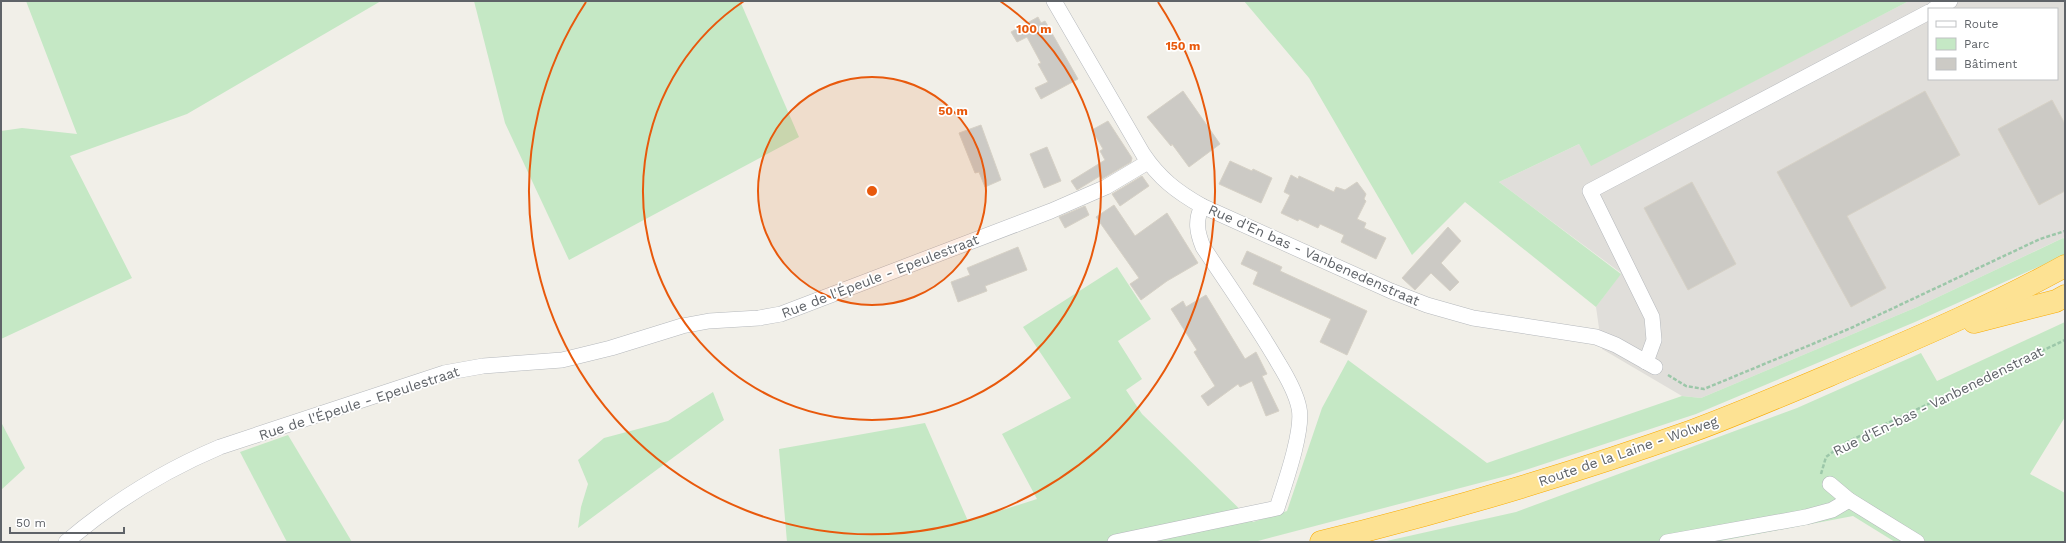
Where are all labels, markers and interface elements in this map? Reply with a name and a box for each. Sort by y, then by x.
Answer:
legend [1928,8,2058,80]
text: Route [1964,17,1998,31]
text: 100 m [1016,22,1052,36]
text: Parc [1964,37,1990,51]
text: 150 m [1166,39,1200,53]
text: Bâtiment [1964,57,2017,71]
text: 50 m [938,104,968,118]
centre of rings [865,184,879,198]
street label: Rue d'En bas - Vanbenedenstraat [1206,201,1422,309]
street label: Rue de l'Épeule - Epeulestraat [779,231,981,321]
street label: Rue d'En-bas - Vanbenedenstraat [1830,343,2046,459]
street label: Rue de l'Épeule - Epeulestraat [257,363,461,443]
street label: Route de la Laine - Wolweg [1536,413,1720,489]
scale bar [10,509,124,535]
text: 50 m [16,516,46,530]

